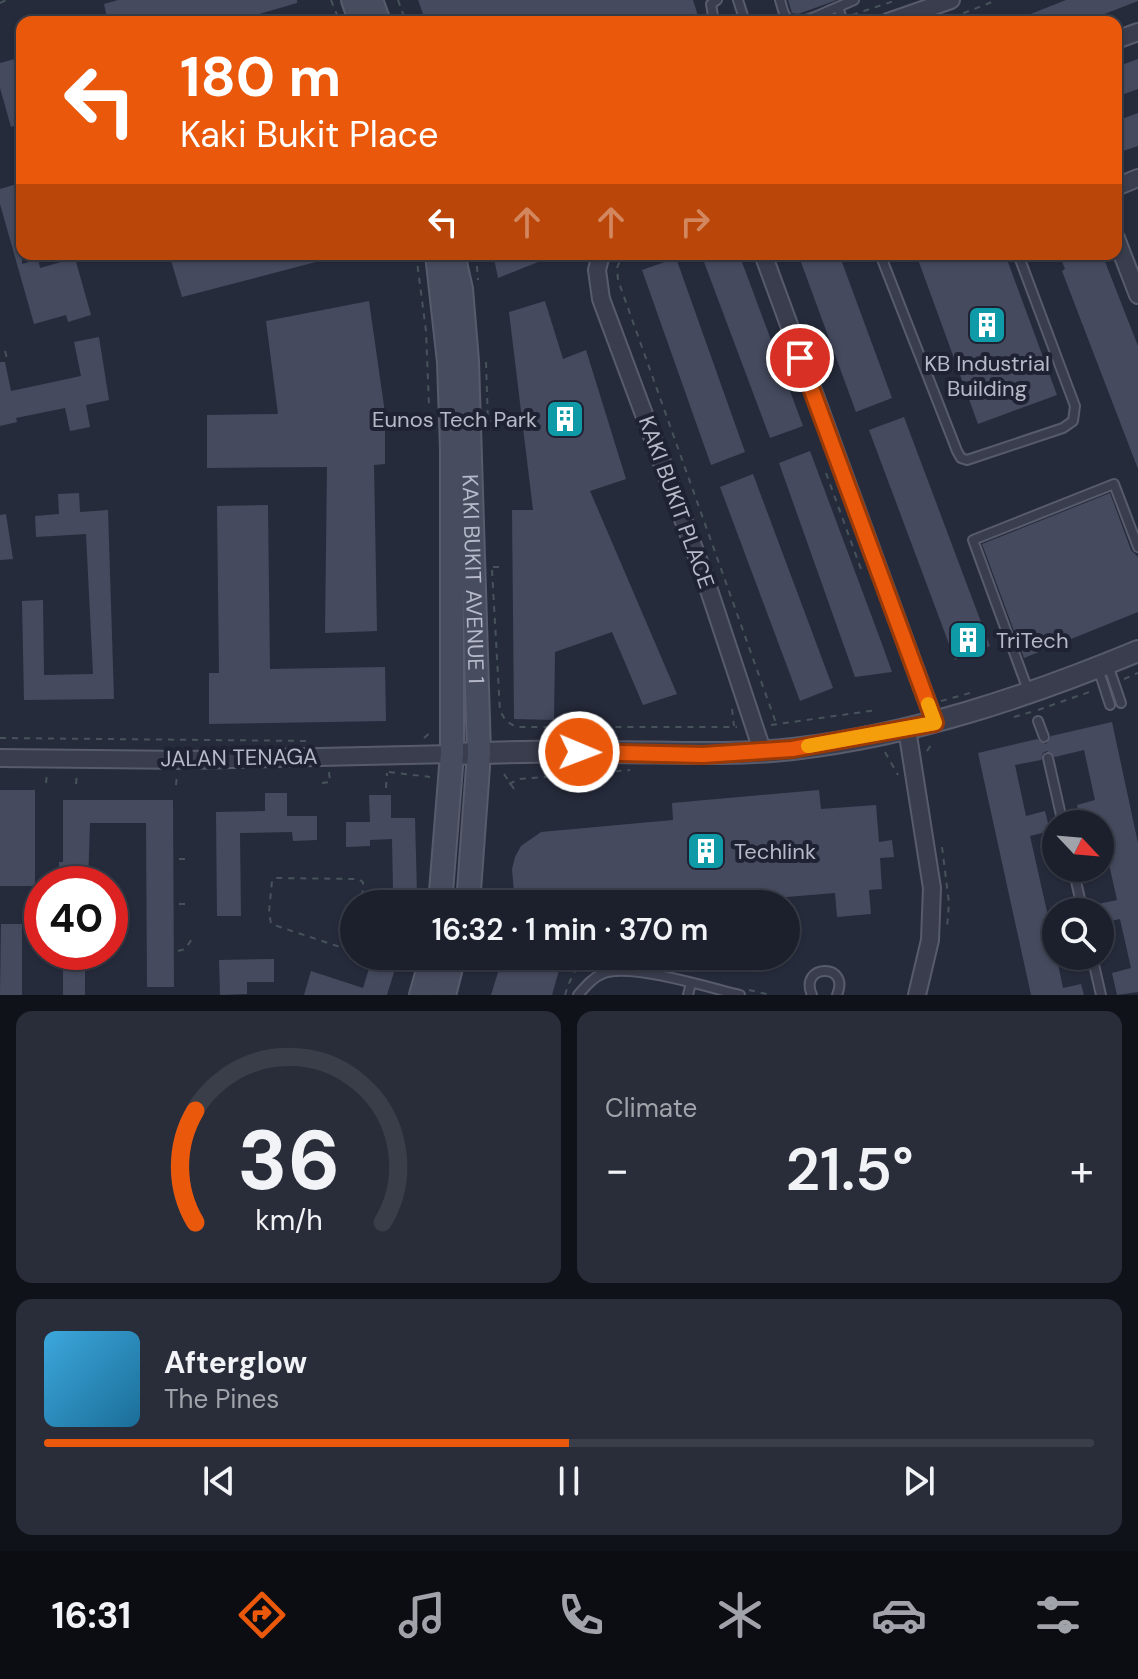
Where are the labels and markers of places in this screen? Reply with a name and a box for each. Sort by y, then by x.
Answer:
building icon: KB Industrial Building [966,304,1008,346]
pin [766,324,834,392]
place label: KB Industrial Building [924,349,1050,403]
building icon: Eunos Tech Park [544,398,586,440]
place label: Eunos Tech Park [372,405,537,434]
building icon: TriTech [947,619,989,661]
place label: TriTech [996,626,1069,655]
building icon: Techlink [685,830,727,872]
place label: Techlink [734,837,816,866]

